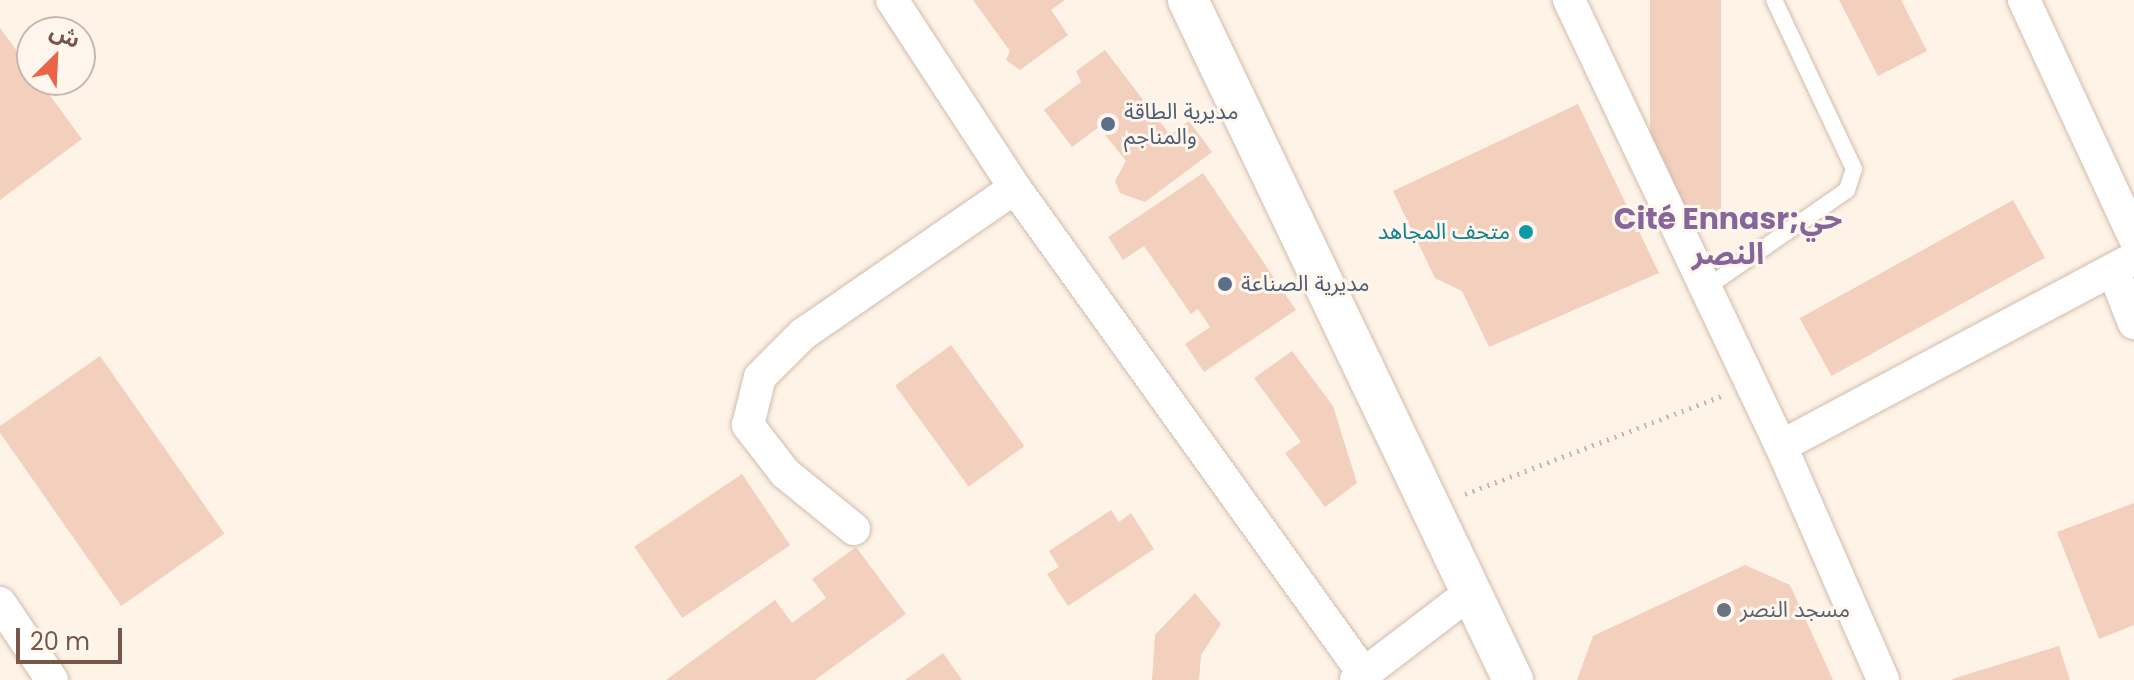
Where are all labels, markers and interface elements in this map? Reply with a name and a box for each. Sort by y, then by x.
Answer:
text: ش [45,15,85,56]
north arrow [16,16,96,96]
place label: مديرية الطاقة والمناجم [1124,98,1239,150]
marker: مديرية الطاقة والمناجم [1099,115,1117,133]
district label: Cité Ennasr;حي النصر [1614,201,1842,272]
place label: متحف المجاهد [1378,219,1510,245]
marker: متحف المجاهد [1517,223,1535,241]
place label: مديرية الصناعة [1241,271,1370,297]
marker: مديرية الصناعة [1216,275,1234,293]
place label: مسجد النصر [1740,597,1850,623]
marker: مسجد النصر [1715,601,1733,619]
scale bar [20,612,126,662]
text: 20 m [30,625,90,658]

